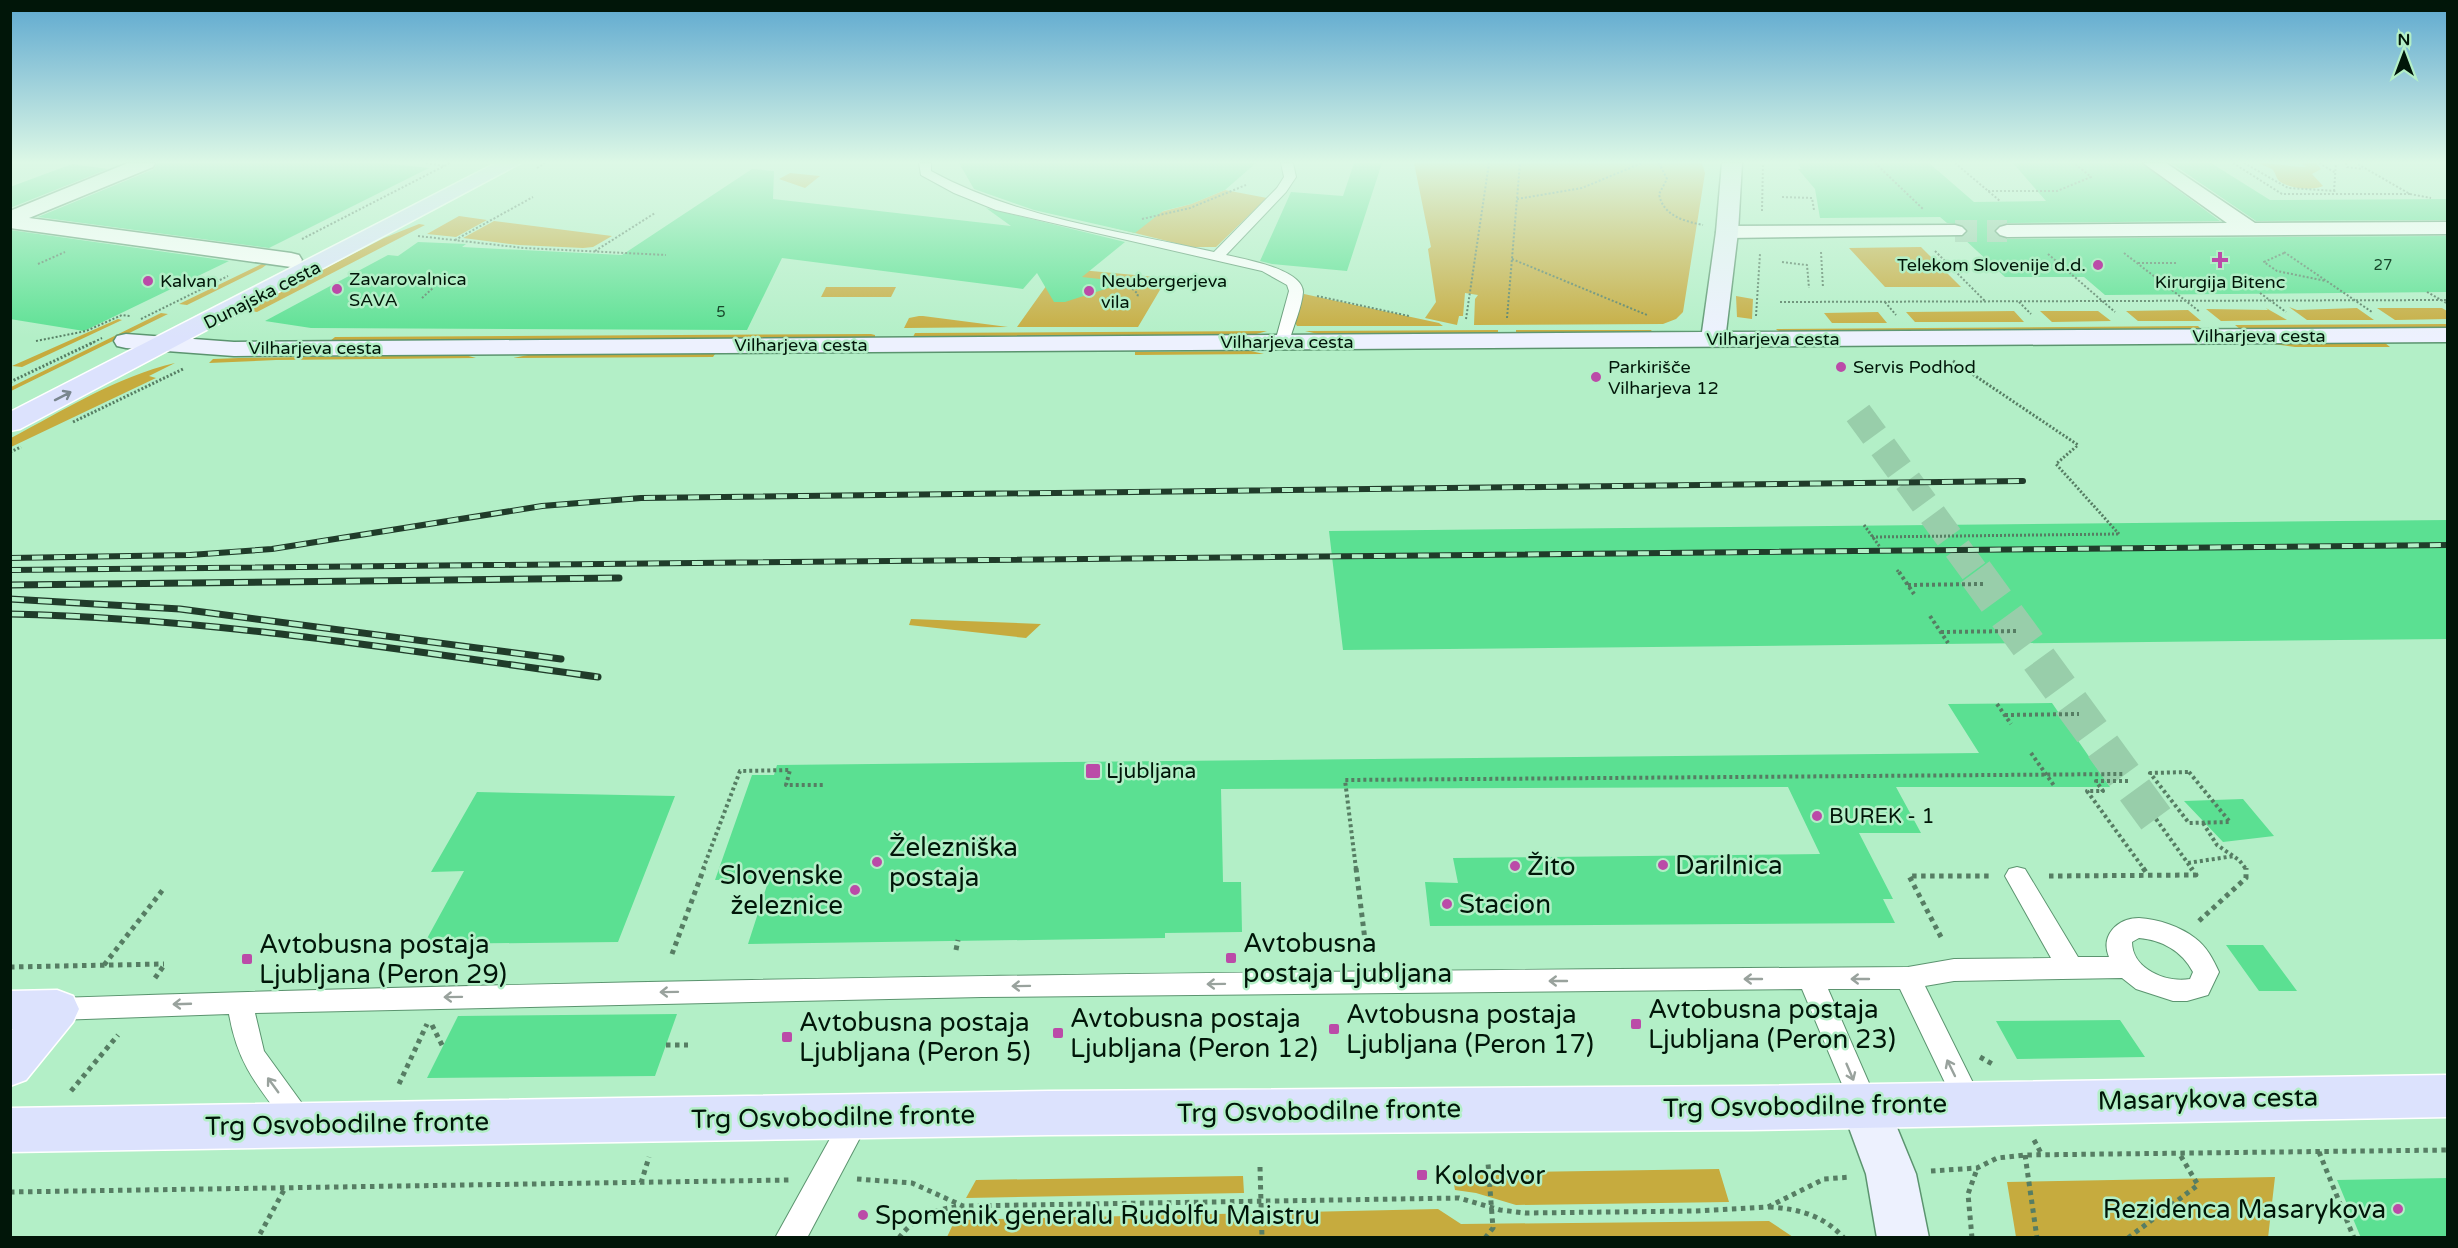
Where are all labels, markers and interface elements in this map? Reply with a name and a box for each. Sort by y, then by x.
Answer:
north arrow [2374,24,2434,84]
text: N [2398,30,2410,50]
marker: Kirurgija Bitenc [2211,251,2229,269]
place label: Telekom Slovenije d.d. [1897,254,2086,276]
street label: Dunajska cesta [200,256,324,334]
house number: 27 [2374,256,2392,274]
marker: Telekom Slovenije d.d. [2091,258,2105,272]
place label: Zavarovalnica SAVA [349,268,467,311]
place label: Kalvan [160,270,217,292]
place label: Neubergerjeva vila [1101,270,1227,313]
place label: Kirurgija Bitenc [2155,271,2285,293]
marker: Kalvan [141,274,155,288]
marker: Zavarovalnica SAVA [330,282,344,296]
marker: Neubergerjeva vila [1082,284,1096,298]
house number: 5 [716,303,726,321]
street label: Vilharjeva cesta [2192,325,2326,347]
street label: Vilharjeva cesta [1706,328,1840,350]
street label: Vilharjeva cesta [1220,331,1354,353]
street label: Vilharjeva cesta [734,334,868,356]
street label: Vilharjeva cesta [248,337,382,359]
place label: Parkirišče Vilharjeva 12 [1608,356,1719,399]
place label: Servis Podhod [1853,356,1976,378]
marker: Servis Podhod [1834,360,1848,374]
marker: Parkirišče Vilharjeva 12 [1589,370,1603,384]
one-way arrow [53,390,71,401]
place label: Ljubljana [1106,759,1196,784]
marker: Ljubljana [1084,762,1102,780]
place label: BUREK - 1 [1829,804,1935,829]
marker: BUREK - 1 [1810,809,1824,823]
place label: Železniška postaja [889,832,1018,893]
place label: Darilnica [1675,850,1783,881]
place label: Žito [1527,851,1576,882]
marker: Železniška postaja [870,855,884,869]
marker: Darilnica [1656,858,1670,872]
marker: Žito [1508,859,1522,873]
place label: Slovenske železnice [720,860,843,921]
marker: Slovenske železnice [848,883,862,897]
place label: Stacion [1459,889,1551,920]
marker: Stacion [1440,897,1454,911]
place label: Avtobusna postaja Ljubljana [1243,928,1452,989]
place label: Avtobusna postaja Ljubljana (Peron 29) [259,929,507,990]
marker: Avtobusna postaja Ljubljana [1224,951,1238,965]
marker: Avtobusna postaja Ljubljana (Peron 29) [240,952,254,966]
one-way arrow [1850,973,1870,985]
one-way arrow [1743,974,1763,985]
one-way arrow [1548,975,1568,987]
one-way arrow [1206,978,1226,990]
one-way arrow [1011,981,1031,992]
one-way arrow [660,986,680,997]
one-way arrow [444,991,464,1002]
place label: Avtobusna postaja Ljubljana (Peron 23) [1648,994,1896,1055]
one-way arrow [172,998,192,1010]
place label: Avtobusna postaja Ljubljana (Peron 17) [1346,999,1594,1060]
place label: Avtobusna postaja Ljubljana (Peron 12) [1070,1003,1318,1064]
place label: Avtobusna postaja Ljubljana (Peron 5) [799,1007,1031,1068]
marker: Avtobusna postaja Ljubljana (Peron 23) [1629,1017,1643,1031]
marker: Avtobusna postaja Ljubljana (Peron 17) [1327,1022,1341,1036]
marker: Avtobusna postaja Ljubljana (Peron 12) [1051,1026,1065,1040]
marker: Avtobusna postaja Ljubljana (Peron 5) [780,1030,794,1044]
one-way arrow [1945,1059,1957,1077]
one-way arrow [1845,1062,1857,1080]
one-way arrow [267,1077,279,1093]
street label: Masarykova cesta [2097,1082,2319,1116]
street label: Trg Osvobodilne fronte [1663,1088,1947,1124]
street label: Trg Osvobodilne fronte [1177,1093,1461,1129]
street label: Trg Osvobodilne fronte [691,1099,975,1135]
street label: Trg Osvobodilne fronte [205,1106,489,1142]
place label: Kolodvor [1434,1160,1545,1191]
marker: Kolodvor [1415,1168,1429,1182]
place label: Rezidenca Masarykova [2103,1194,2386,1225]
place label: Spomenik generalu Rudolfu Maistru [875,1200,1320,1231]
marker: Rezidenca Masarykova [2391,1202,2405,1216]
marker: Spomenik generalu Rudolfu Maistru [856,1208,870,1222]

